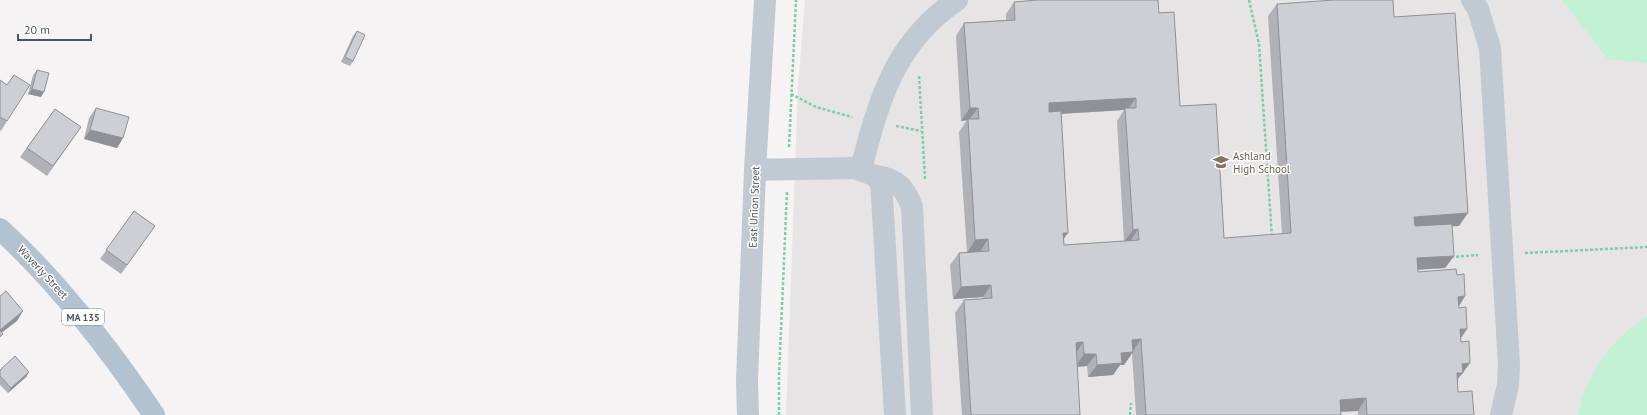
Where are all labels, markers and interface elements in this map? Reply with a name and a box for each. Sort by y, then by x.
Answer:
scale bar [18,16,91,42]
text: 20 m [24,22,50,37]
place label: Ashland High School [1233,149,1291,176]
school or university icon: Ashland High School [1212,153,1230,171]
street label: East Union Street [746,166,762,248]
street label: Waverly Street [15,243,71,302]
road number: MA 135 [62,309,104,325]

